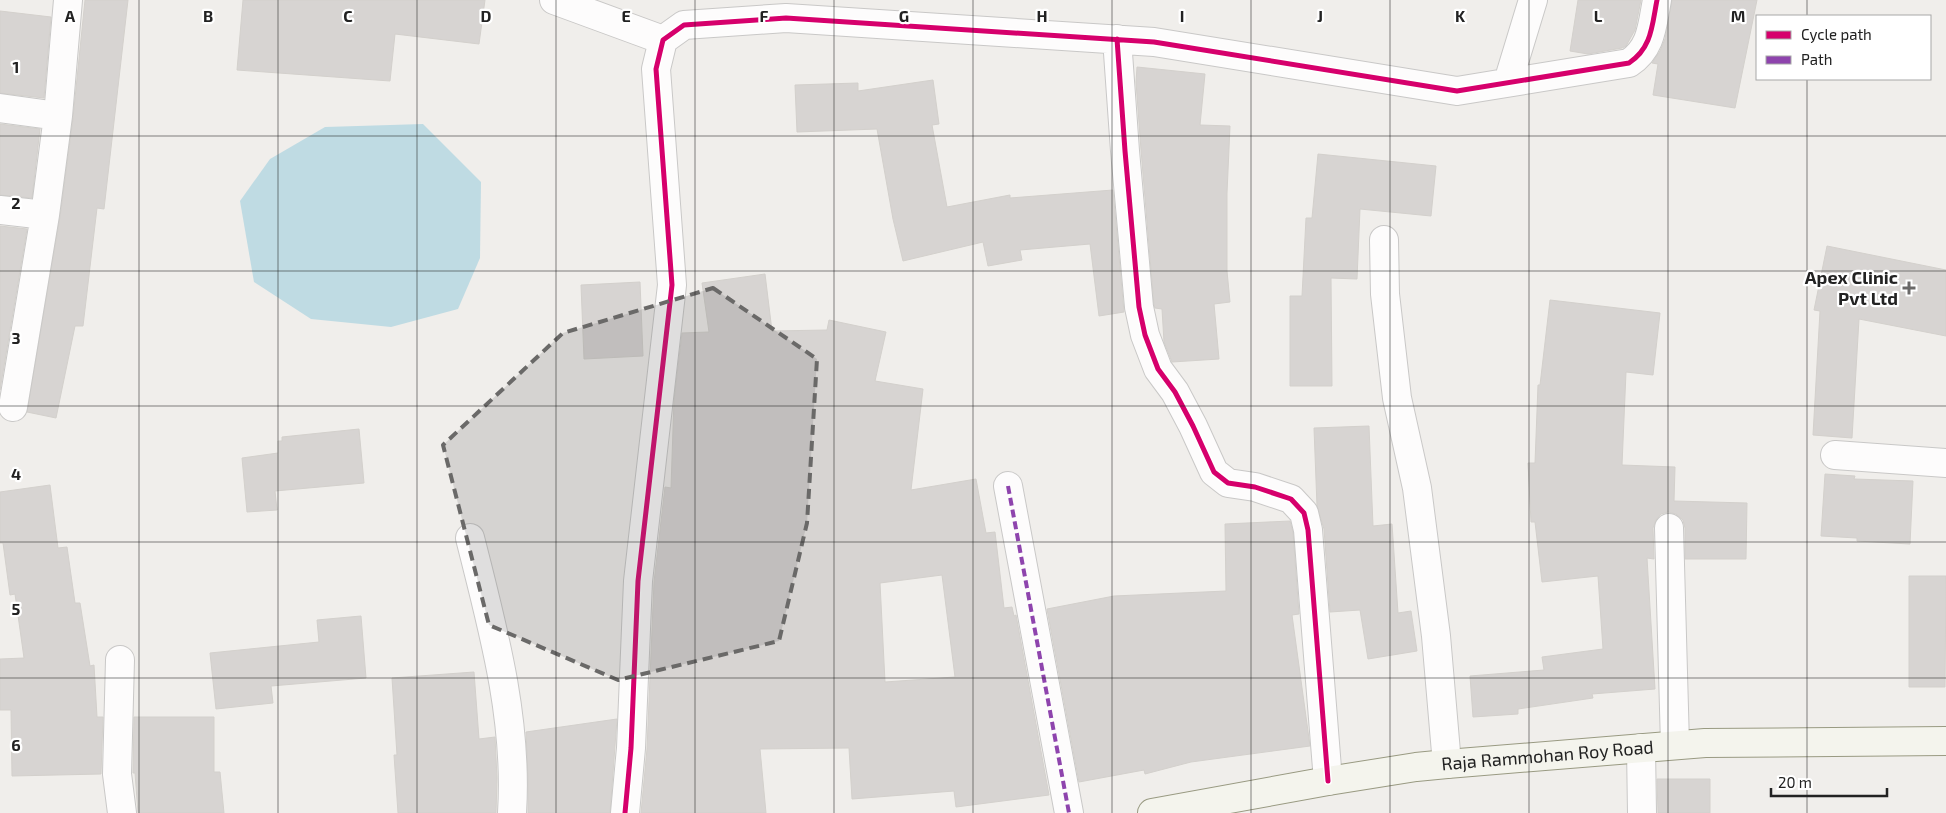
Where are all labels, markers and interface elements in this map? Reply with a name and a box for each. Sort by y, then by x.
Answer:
text: A [65,6,76,25]
text: B [203,6,213,25]
text: C [343,6,353,25]
text: D [481,6,492,25]
text: E [621,6,631,25]
text: F [760,6,769,25]
text: G [899,6,909,25]
text: H [1036,6,1048,25]
text: I [1180,6,1184,25]
text: J [1317,6,1323,25]
text: K [1455,6,1466,25]
text: L [1594,6,1603,25]
text: M [1731,6,1745,25]
legend [1756,15,1931,80]
text: Cycle path [1801,25,1872,43]
text: Path [1801,50,1832,68]
text: 1 [13,57,19,76]
text: 2 [11,193,21,212]
place label: Apex Clinic Pvt Ltd [1805,266,1898,309]
marker: Apex Clinic Pvt Ltd [1902,281,1916,295]
text: 3 [11,328,21,347]
text: 4 [11,464,21,483]
text: 5 [12,599,21,618]
text: 6 [11,735,21,754]
street label: Raja Rammohan Roy Road [1440,735,1654,774]
scale bar [1771,766,1887,798]
text: 20 m [1778,773,1812,791]

